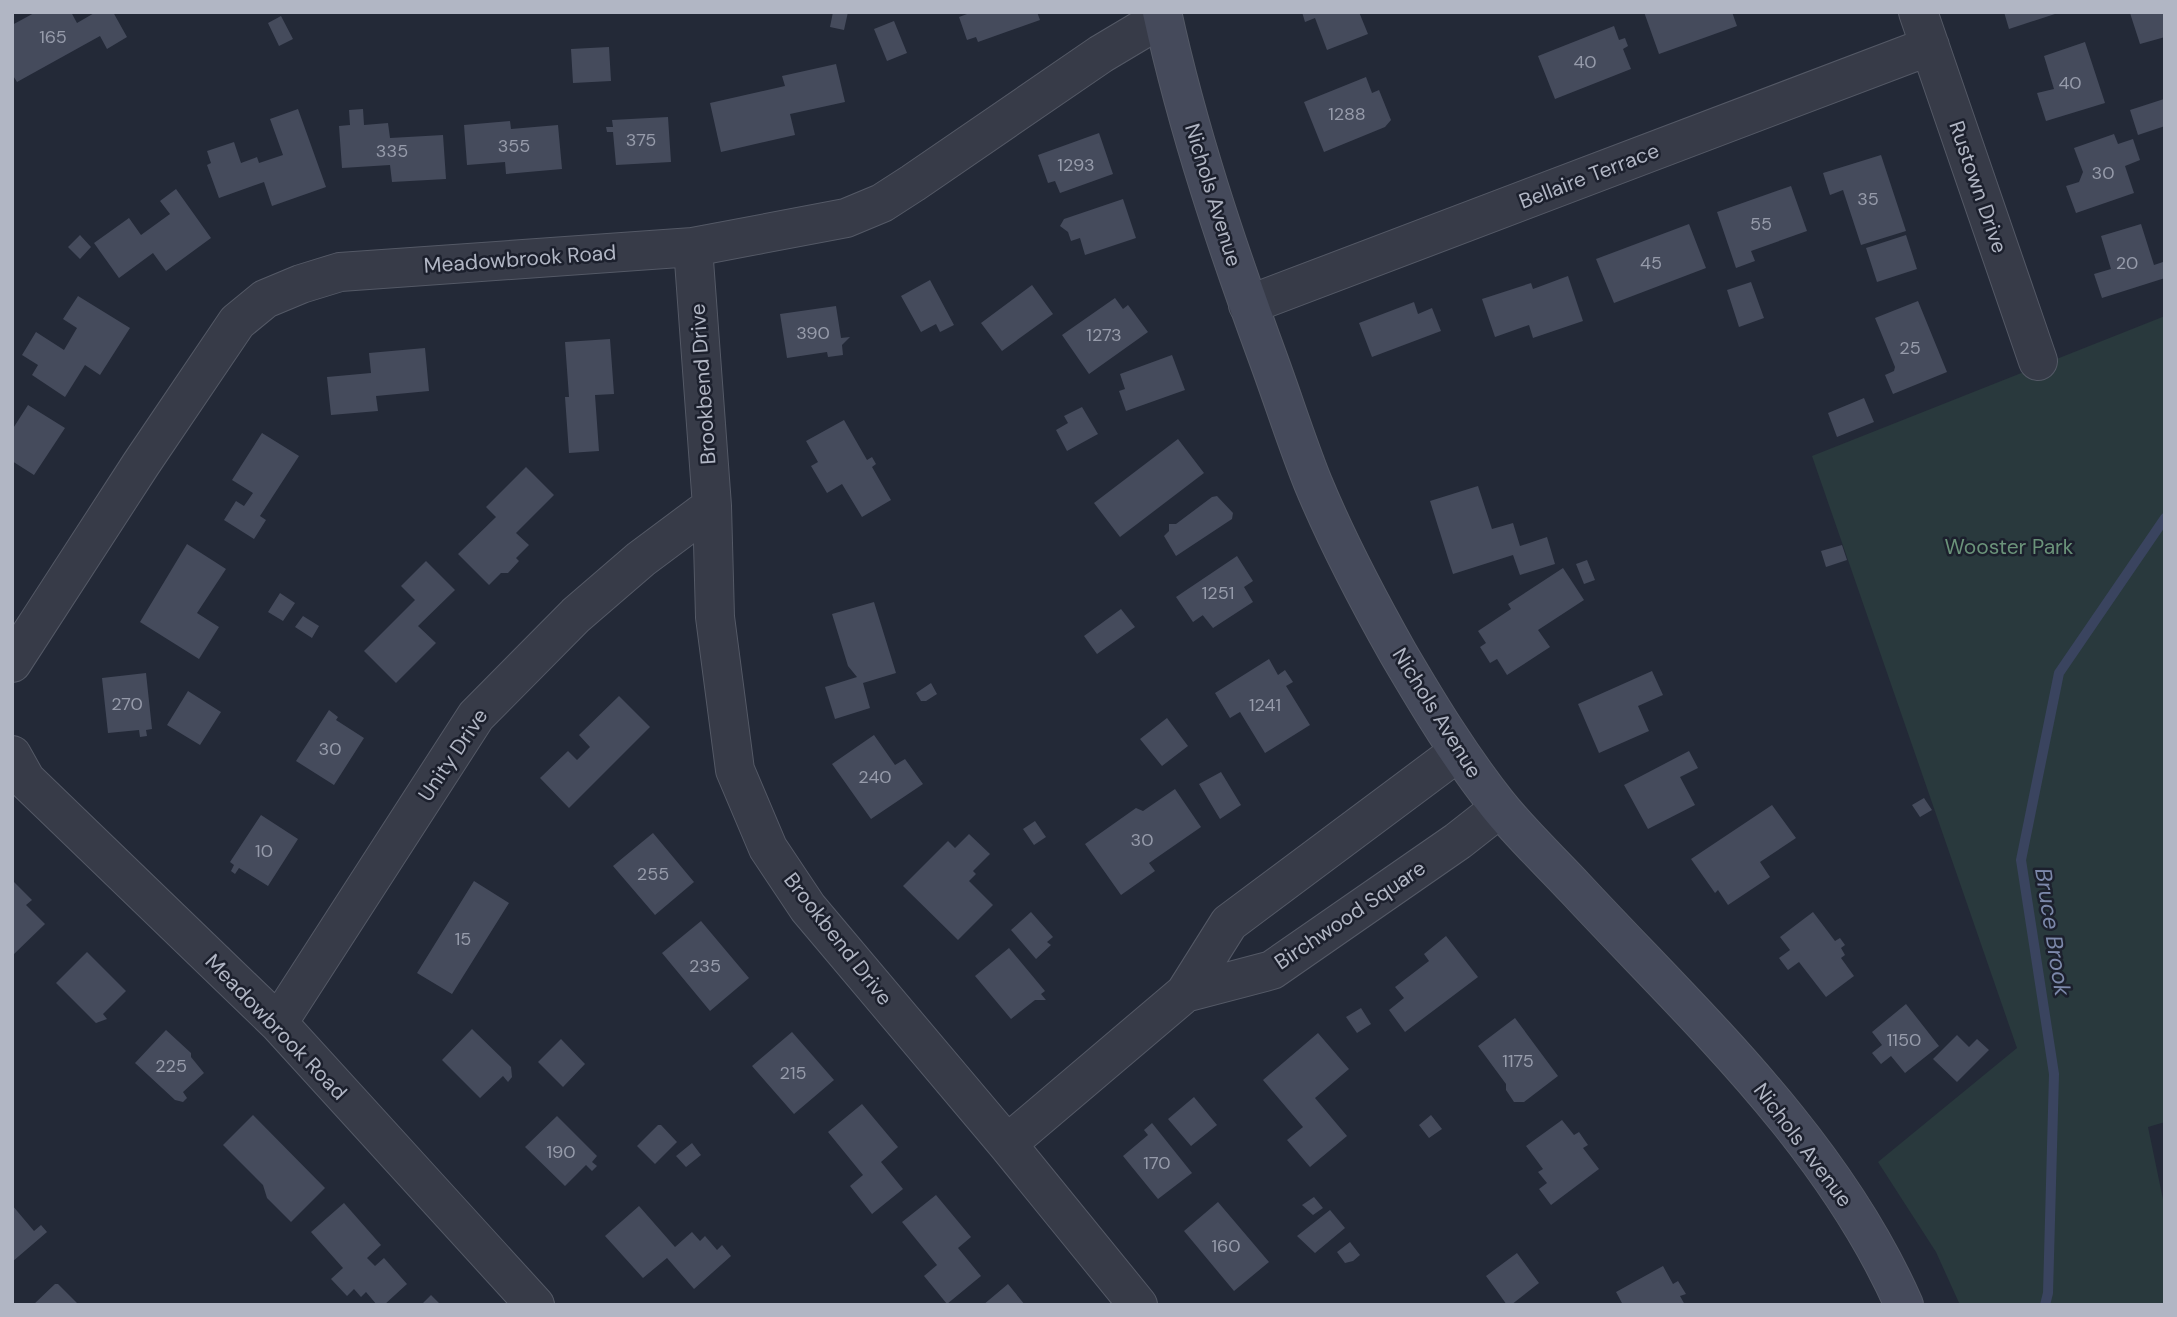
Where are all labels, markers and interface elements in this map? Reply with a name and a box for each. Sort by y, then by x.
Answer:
house number: 165 [39,25,67,49]
house number: 40 [1573,50,1597,74]
house number: 40 [2058,71,2082,95]
house number: 1288 [1328,102,1366,126]
street label: Rustown Drive [1942,117,2014,257]
street label: Nichols Avenue [1178,120,1248,270]
house number: 375 [626,128,656,152]
house number: 355 [498,134,530,158]
street label: Bellaire Terrace [1515,136,1663,216]
house number: 335 [376,139,408,163]
house number: 1293 [1057,153,1095,177]
house number: 30 [2092,161,2114,185]
house number: 35 [1857,187,1879,211]
house number: 55 [1750,212,1772,236]
street label: Meadowbrook Road [423,238,617,280]
house number: 45 [1640,251,1662,275]
house number: 20 [2116,251,2138,275]
street label: Brookbend Drive [683,303,723,465]
house number: 390 [796,321,830,345]
house number: 1273 [1086,323,1122,347]
house number: 25 [1899,336,1921,360]
park label: Wooster Park [1945,533,2074,561]
house number: 1251 [1202,581,1234,605]
street label: Nichols Avenue [1386,643,1488,783]
house number: 270 [111,692,143,716]
house number: 1241 [1249,693,1281,717]
street label: Unity Drive [412,703,494,807]
house number: 30 [319,737,341,761]
house number: 240 [858,765,892,789]
house number: 30 [1131,828,1153,852]
house number: 10 [255,839,273,863]
street label: Birchwood Square [1269,854,1431,976]
house number: 255 [637,862,669,886]
water label: Bruce Brook [2028,866,2078,999]
street label: Brookbend Drive [777,867,899,1011]
house number: 15 [455,927,471,951]
street label: Meadowbrook Road [199,948,353,1106]
house number: 235 [689,954,721,978]
house number: 1150 [1887,1028,1921,1052]
house number: 1175 [1502,1049,1534,1073]
house number: 225 [155,1054,187,1078]
house number: 215 [780,1061,806,1085]
street label: Nichols Avenue [1747,1077,1859,1213]
house number: 190 [546,1140,576,1164]
house number: 170 [1143,1151,1171,1175]
house number: 160 [1211,1234,1241,1258]

